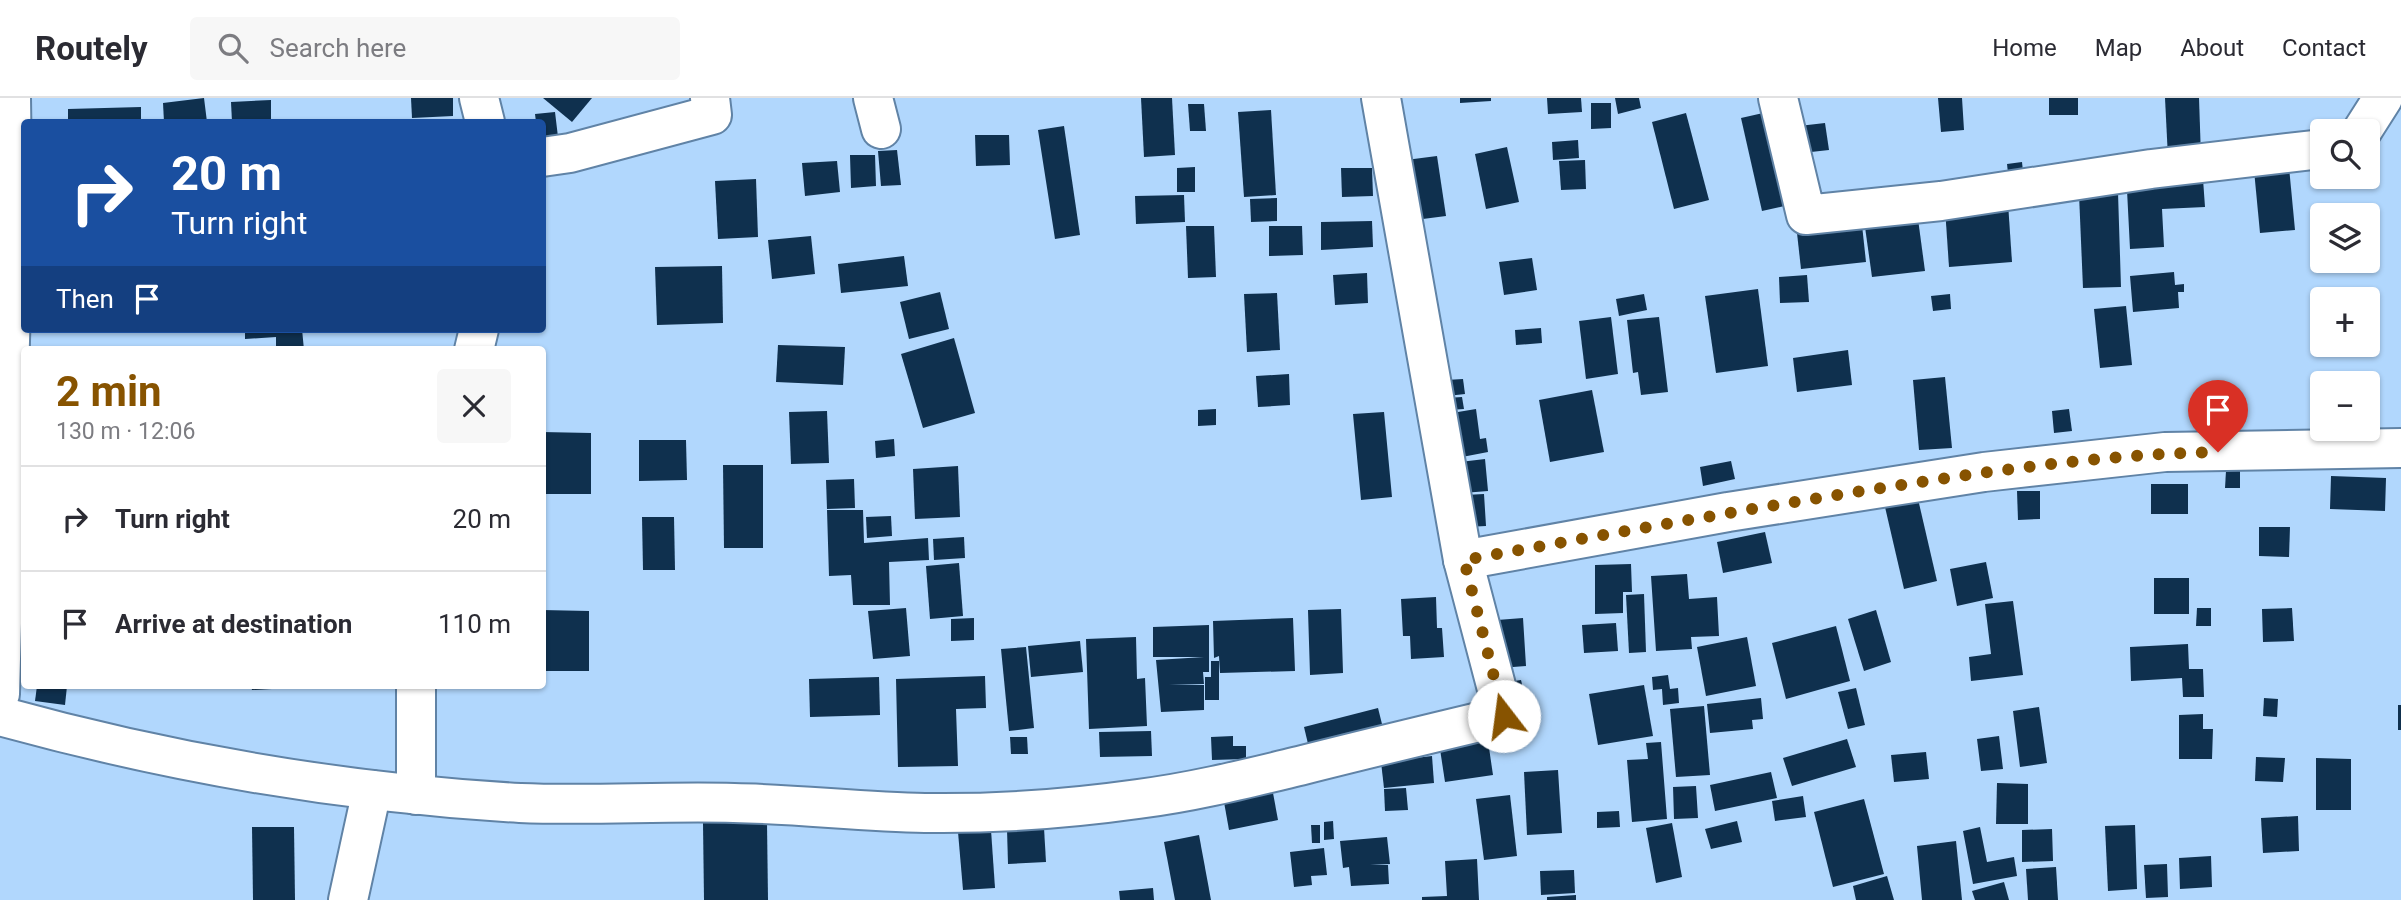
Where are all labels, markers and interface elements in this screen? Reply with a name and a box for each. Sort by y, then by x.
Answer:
search box [190,17,680,80]
text: Routely [35,29,148,68]
icon: search [214,29,252,67]
text: Search here [270,33,406,63]
text: Home [1992,34,2057,62]
text: Map [2095,34,2142,62]
text: About [2180,34,2244,62]
text: Contact [2282,34,2366,62]
map controls [2310,119,2380,441]
button: search [2310,119,2380,189]
text: 20 m [171,145,282,202]
icon: right [56,147,147,238]
button: layers [2310,203,2380,273]
text: Turn right [171,204,307,242]
icon: arrive [128,280,166,318]
text: Then [56,284,114,314]
button: + [2310,287,2380,357]
text: 2 min [56,367,162,416]
button: close [437,369,511,443]
button: − [2310,371,2380,441]
pin [2188,380,2248,452]
icon: arrive [2199,391,2237,429]
text: 130 m · 12:06 [56,418,195,445]
icon: right [56,500,94,538]
text: Turn right [115,504,230,534]
text: 20 m [453,504,511,534]
icon: arrive [56,605,94,643]
text: Arrive at destination [115,609,352,639]
text: 110 m [438,609,511,639]
position arrow [1467,679,1541,753]

